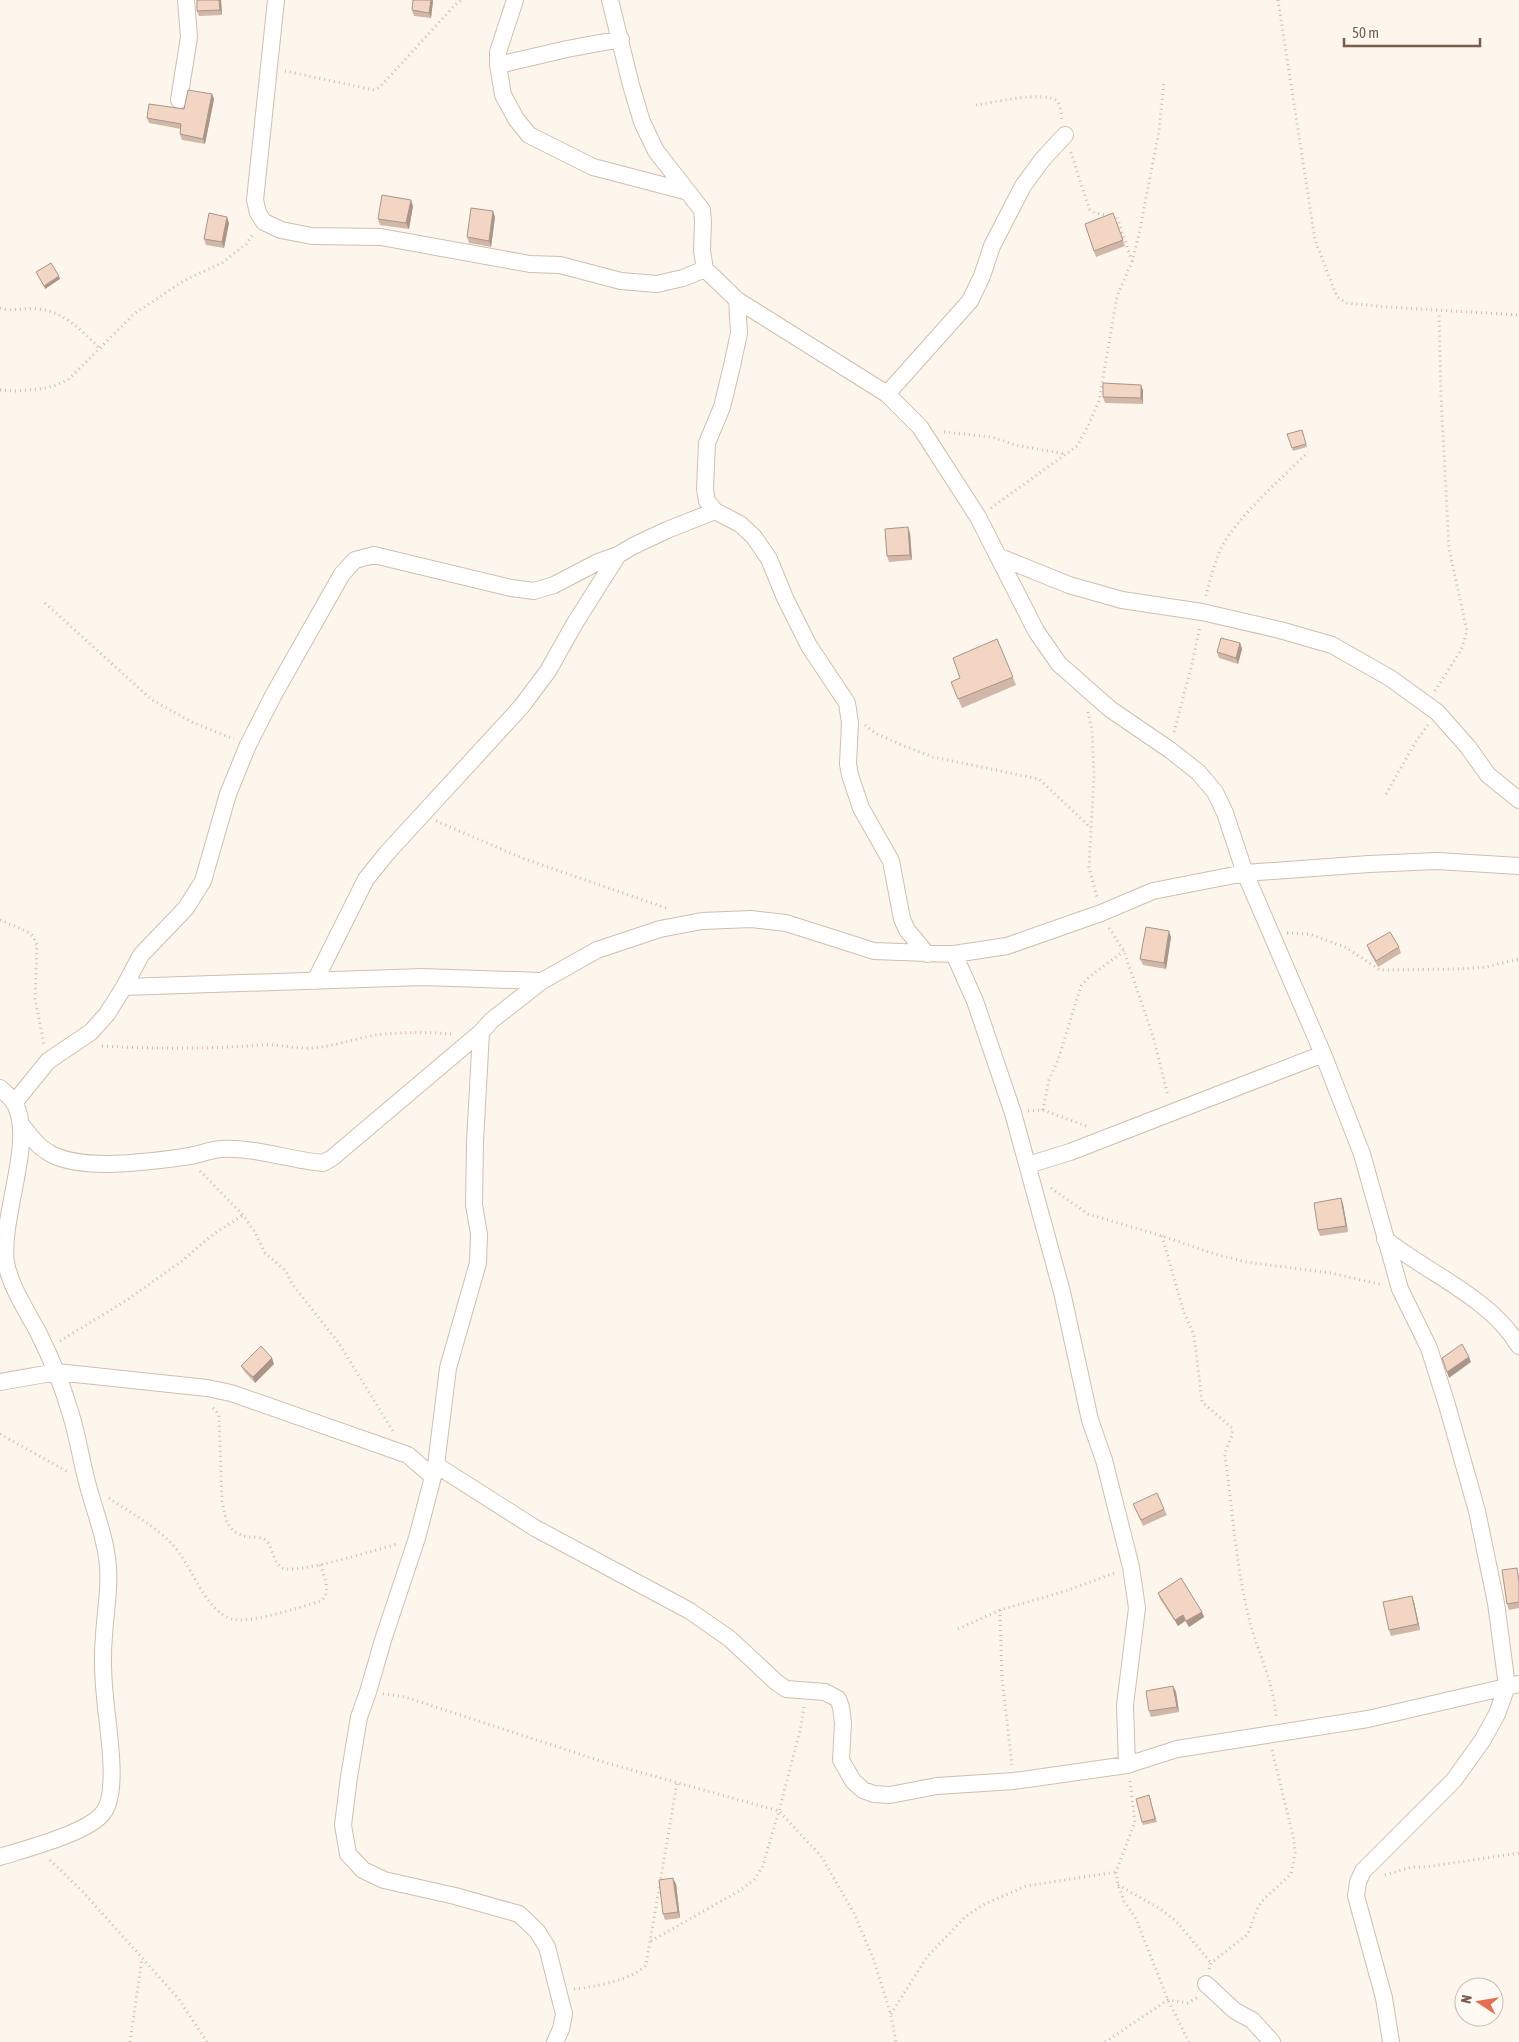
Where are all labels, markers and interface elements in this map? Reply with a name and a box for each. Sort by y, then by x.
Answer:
scale bar [1344,15,1480,47]
text: 50 m [1352,24,1379,41]
north arrow [1454,1977,1504,2027]
text: N [1458,1994,1475,2005]

